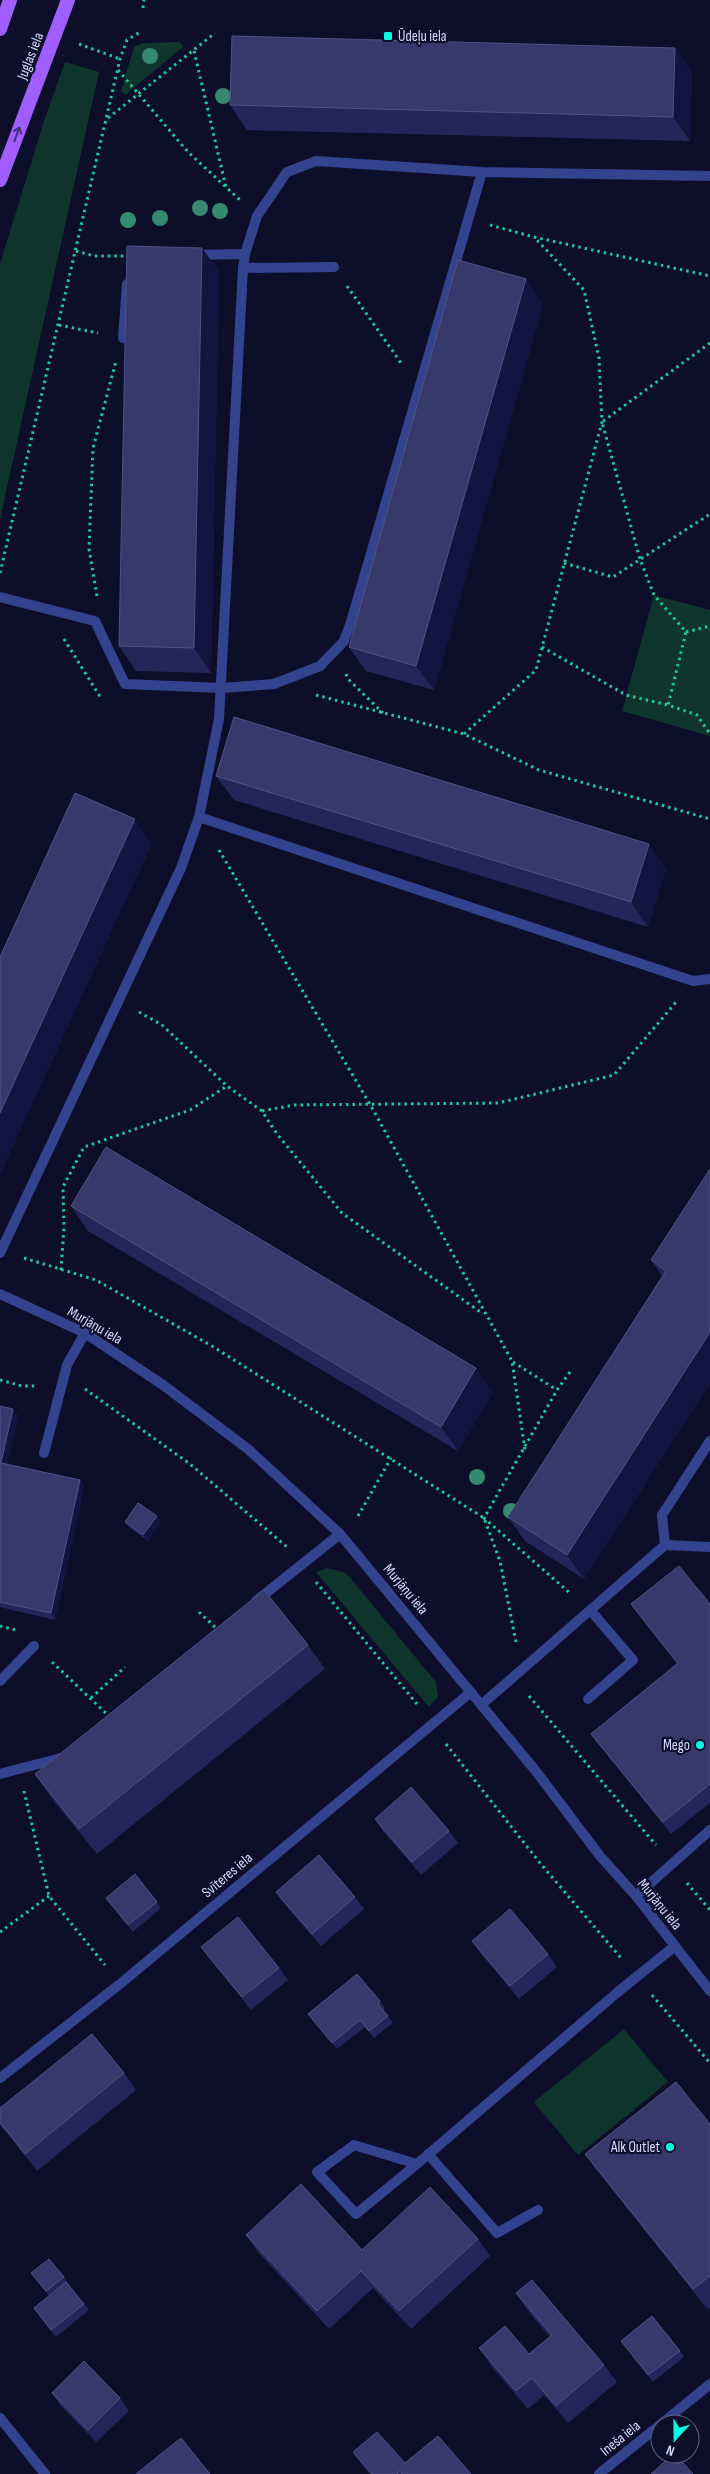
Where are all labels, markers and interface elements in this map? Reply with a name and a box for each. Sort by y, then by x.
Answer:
place label: Ūdeļu iela [398,27,447,46]
street label: Juglas iela [12,30,48,83]
marker: Ūdeļu iela [382,30,394,42]
one-way arrow [13,127,22,142]
street label: Murjāņu iela [64,1302,126,1349]
street label: Murjāņu iela [379,1560,432,1619]
place label: Mego [663,1736,690,1755]
marker: Mego [694,1739,706,1751]
street label: Svīteres iela [198,1848,257,1902]
street label: Murjāņu iela [633,1875,686,1934]
place label: Alk Outlet [610,2138,660,2157]
marker: Alk Outlet [664,2141,676,2153]
north arrow [650,2414,700,2464]
street label: Ineša iela [596,2416,644,2460]
text: N [664,2441,677,2460]

